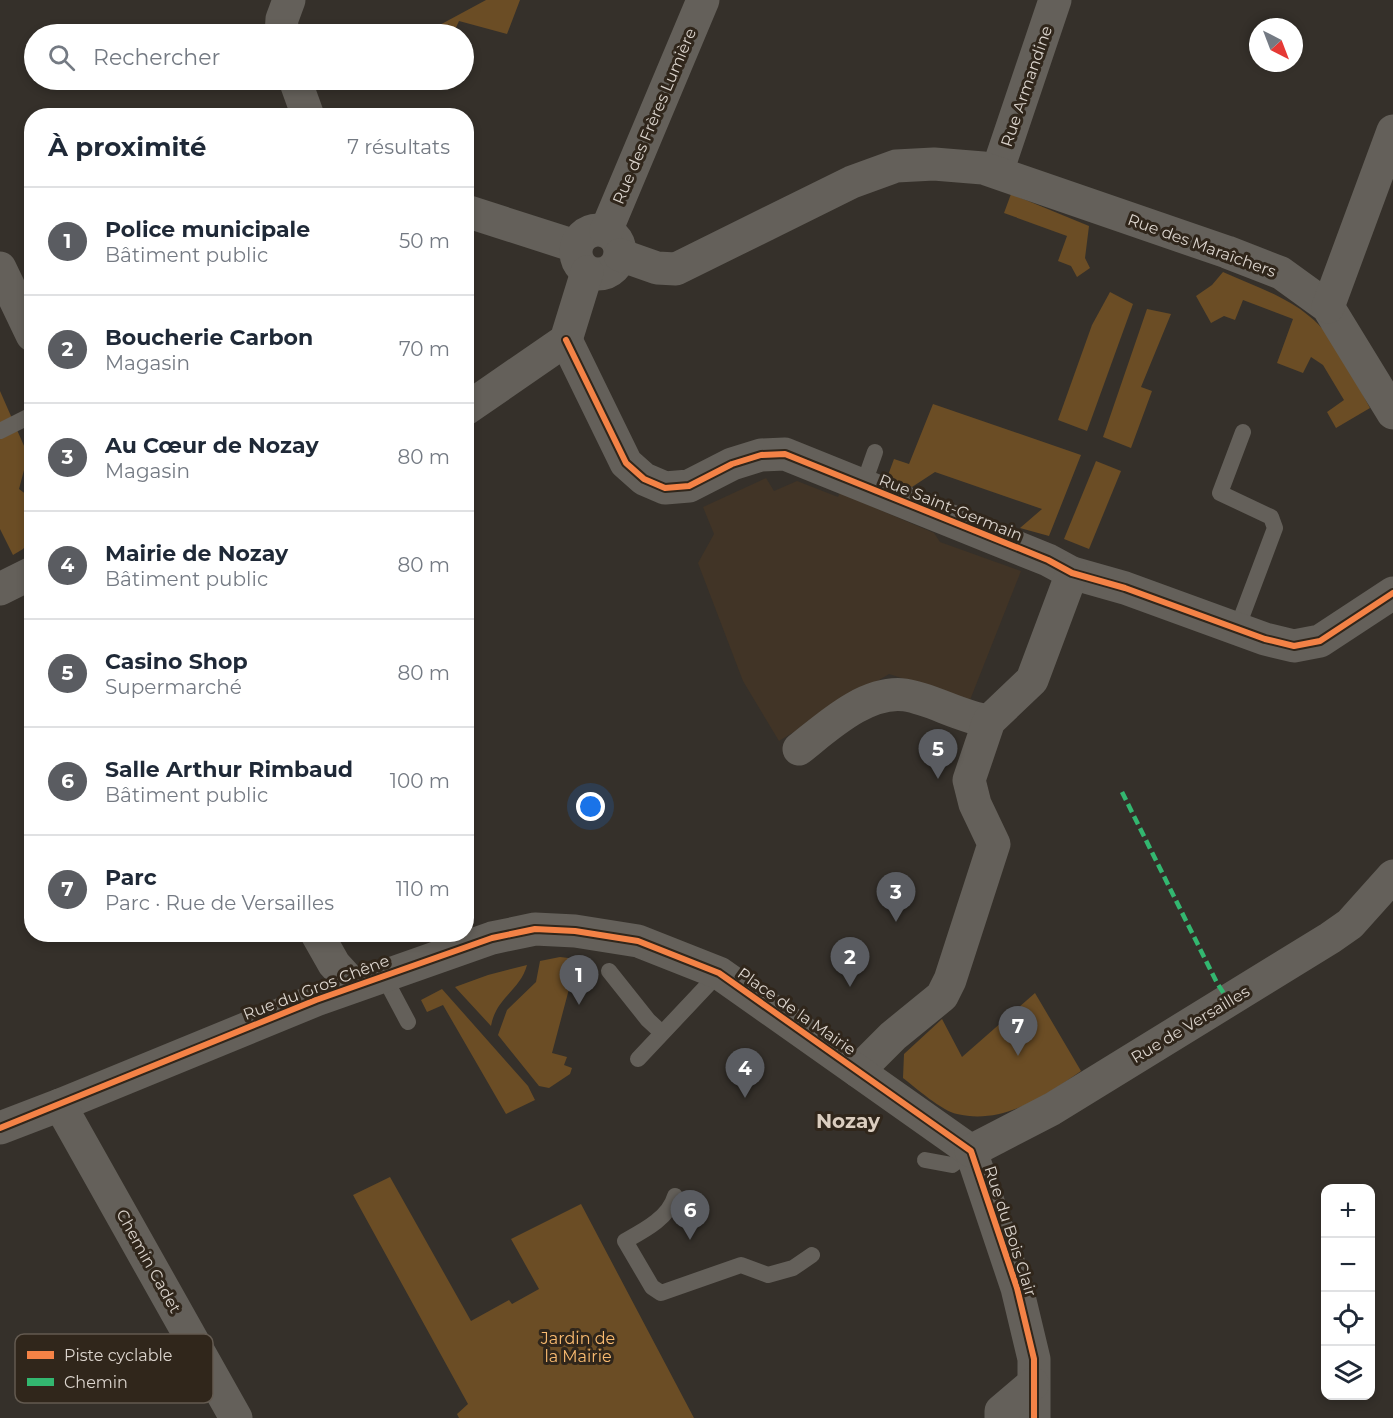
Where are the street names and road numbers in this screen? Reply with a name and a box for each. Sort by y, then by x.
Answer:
street label: Rue Armandine [997,23,1056,149]
street label: Rue des Frères Lumière [609,25,700,207]
street label: Rue des Maraîchers [1125,210,1279,281]
street label: Rue Saint-Germain [876,470,1025,545]
street label: Rue du Gros Chêne [240,951,392,1024]
street label: Place de la Mairie [734,964,859,1059]
street label: Rue de Versailles [1128,981,1253,1067]
street label: Rue du Bois Clair [980,1163,1041,1299]
street label: Chemin Cadet [112,1206,185,1317]

